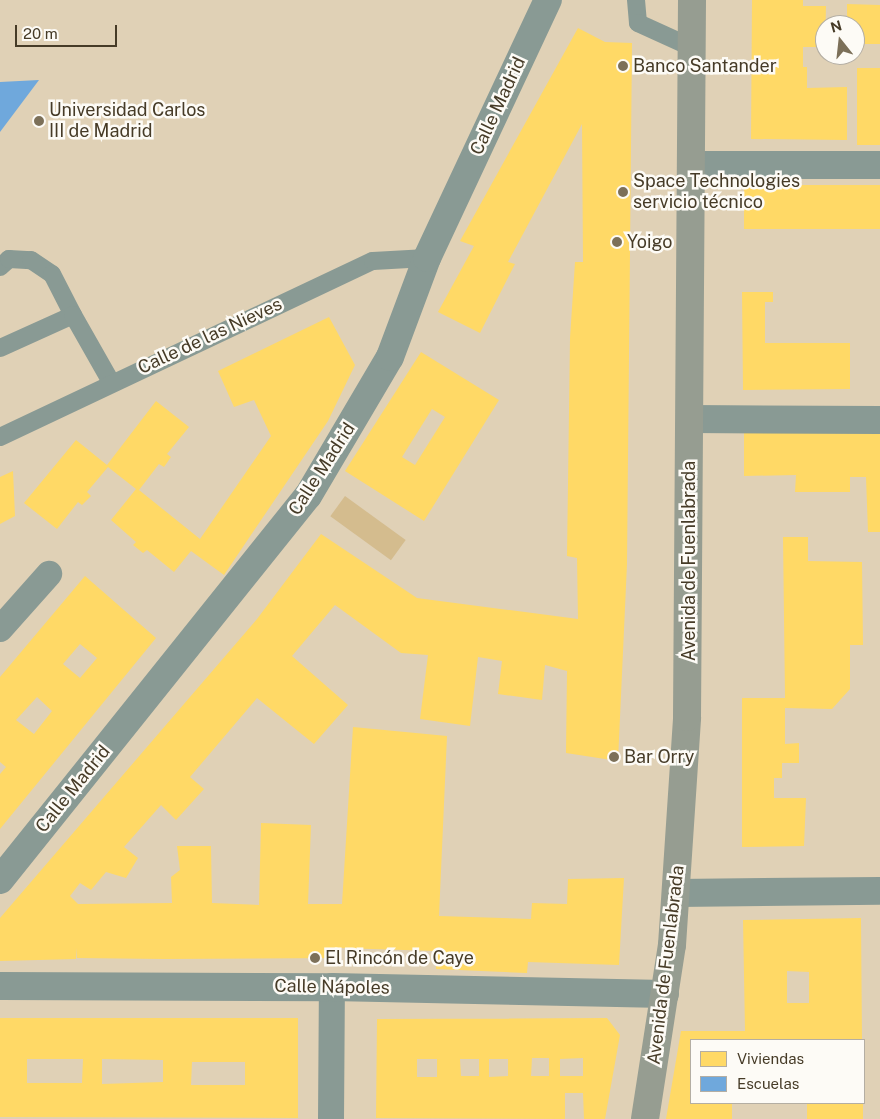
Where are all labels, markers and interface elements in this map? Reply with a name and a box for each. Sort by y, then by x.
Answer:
scale bar [18,15,120,47]
north arrow [815,15,865,65]
text: N [829,17,844,36]
text: 20 m [23,25,58,42]
street label: Calle Madrid [466,53,530,159]
place label: Banco Santander [633,55,777,77]
marker: Banco Santander [617,60,629,72]
place label: Universidad Carlos III de Madrid [49,100,205,142]
marker: Universidad Carlos III de Madrid [33,115,45,127]
place label: Space Technologies servicio técnico [633,171,800,213]
marker: Space Technologies servicio técnico [617,186,629,198]
place label: Yoigo [627,231,672,253]
marker: Yoigo [611,236,623,248]
street label: Calle de las Nieves [134,293,286,379]
street label: Calle Madrid [284,419,360,519]
street label: Avenida de Fuenlabrada [678,461,700,661]
street label: Calle Madrid [31,741,115,837]
place label: Bar Orry [624,746,694,768]
marker: Bar Orry [608,751,620,763]
street label: Avenida de Fuenlabrada [643,864,689,1066]
place label: El Rincón de Caye [325,947,474,969]
marker: El Rincón de Caye [309,952,321,964]
street label: Calle Nápoles [274,975,390,999]
legend [690,1039,865,1104]
text: Viviendas [737,1050,804,1067]
text: Escuelas [737,1075,799,1092]

